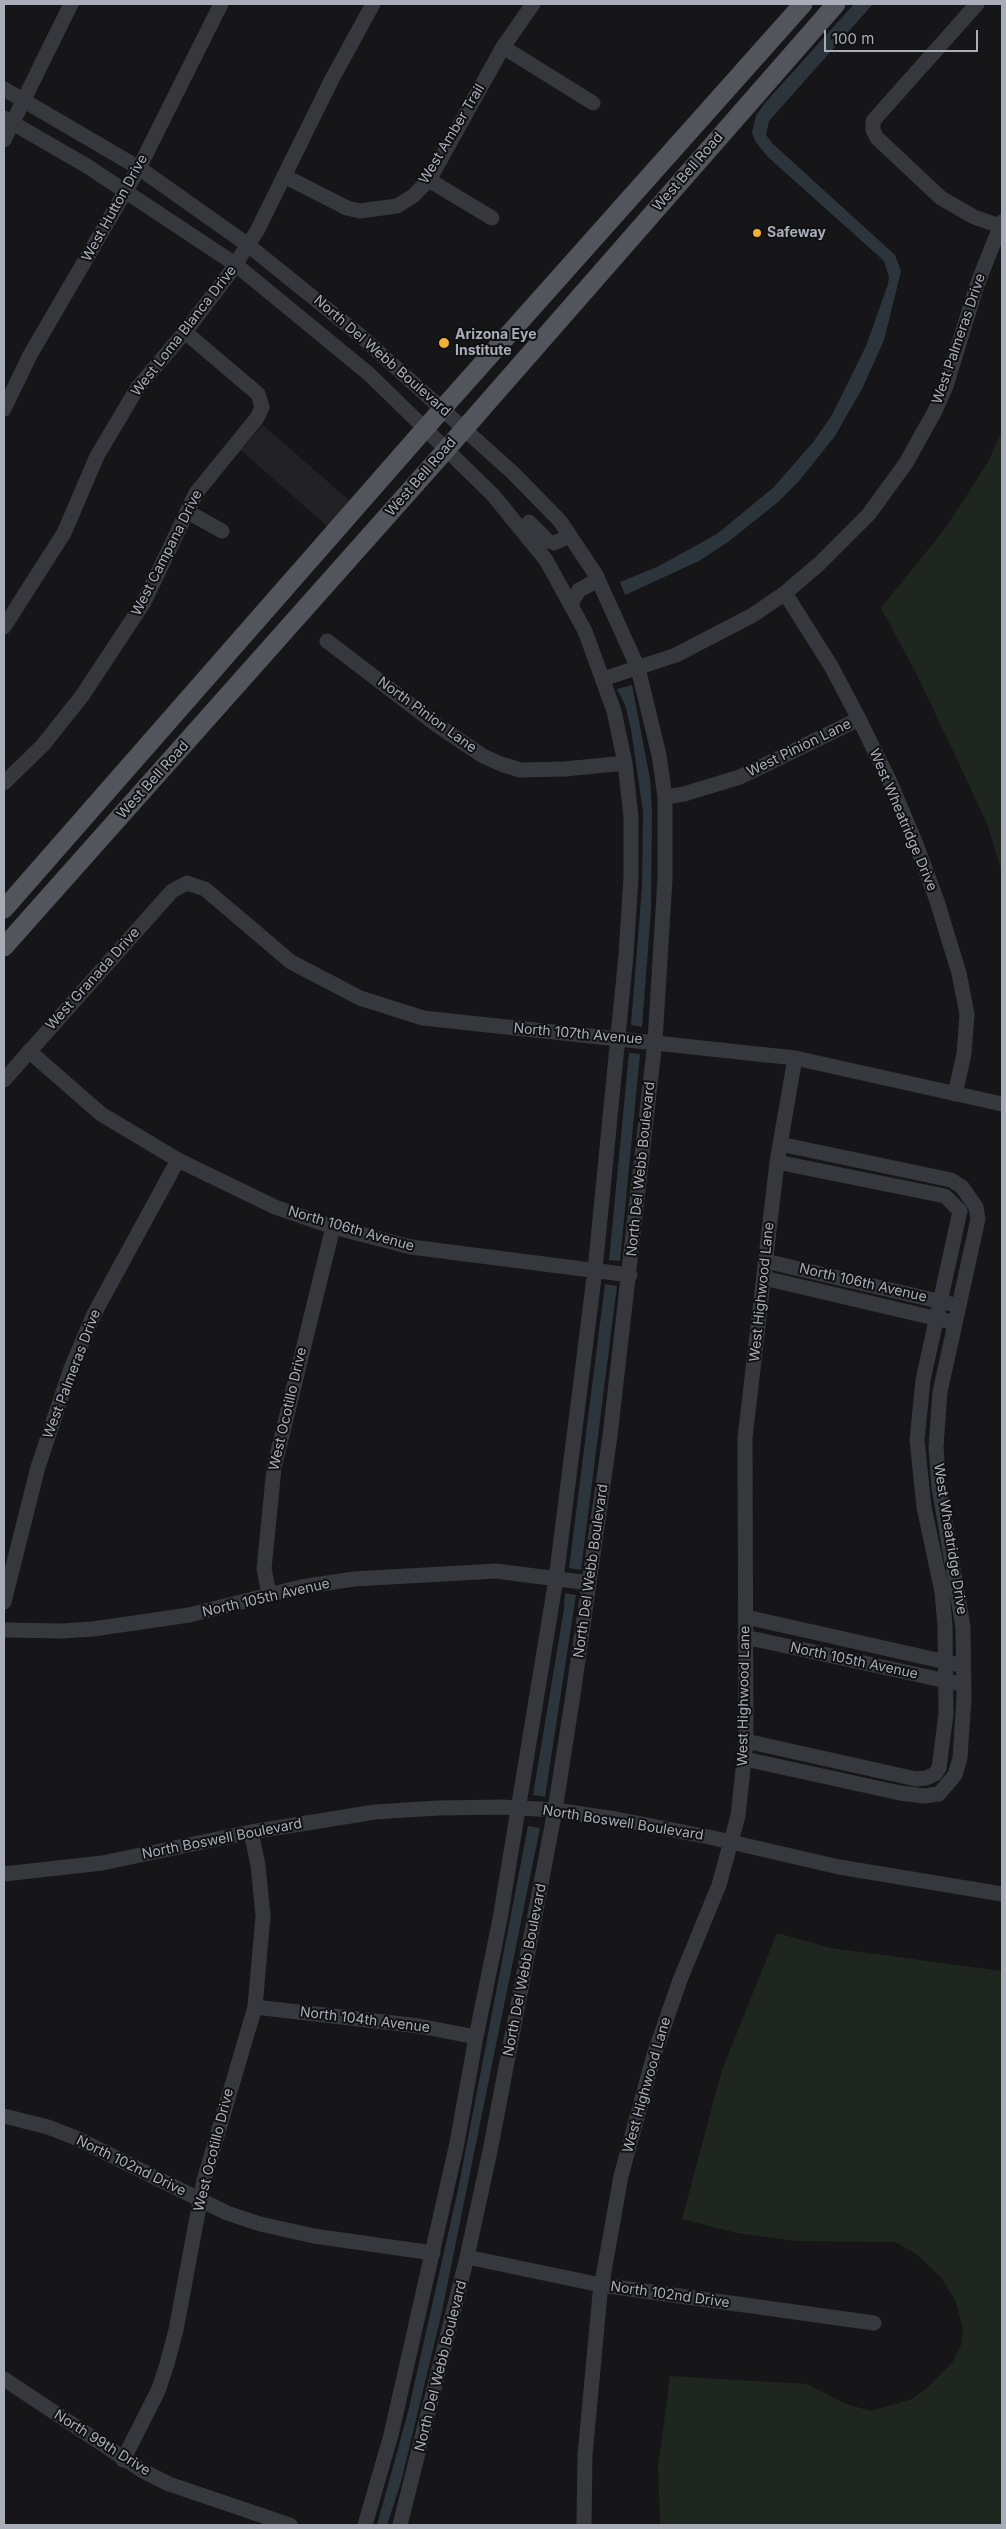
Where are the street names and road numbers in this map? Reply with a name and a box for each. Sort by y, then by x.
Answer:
street label: West Amber Trail [416,81,488,187]
street label: West Bell Road [649,129,727,215]
street label: West Hutton Drive [79,152,151,264]
street label: West Loma Blanca Drive [128,262,240,400]
street label: West Palmeras Drive [929,272,989,406]
street label: North Del Webb Boulevard [310,292,454,420]
street label: West Bell Road [382,434,460,520]
street label: West Campana Drive [128,487,206,619]
street label: North Pinion Lane [374,674,480,756]
street label: West Pinion Lane [744,715,854,781]
street label: West Bell Road [114,738,192,822]
street label: West Wheatridge Drive [865,746,941,894]
street label: West Granada Drive [43,924,143,1034]
street label: North 107th Avenue [513,1020,643,1048]
street label: North Del Webb Boulevard [623,1081,659,1257]
street label: North 106th Avenue [286,1203,416,1255]
street label: West Highwood Lane [746,1221,778,1363]
street label: North 106th Avenue [798,1260,928,1306]
street label: West Palmeras Drive [40,1307,104,1441]
street label: West Ocotillo Drive [266,1346,310,1472]
street label: West Wheatridge Drive [930,1462,970,1616]
street label: North Del Webb Boulevard [570,1483,612,1659]
street label: North 105th Avenue [201,1575,331,1621]
street label: West Highwood Lane [734,1626,754,1766]
street label: North 105th Avenue [789,1639,919,1683]
street label: North Boswell Boulevard [541,1802,705,1844]
street label: North Boswell Boulevard [141,1815,303,1863]
street label: North Del Webb Boulevard [500,1882,550,2058]
street label: North 104th Avenue [299,2004,431,2036]
street label: West Highwood Lane [620,2015,674,2155]
street label: West Ocotillo Drive [191,2087,237,2213]
street label: North 102nd Drive [73,2132,189,2200]
street label: North 102nd Drive [610,2278,730,2312]
street label: North Del Webb Boulevard [412,2279,470,2453]
street label: North 99th Drive [51,2407,153,2479]

